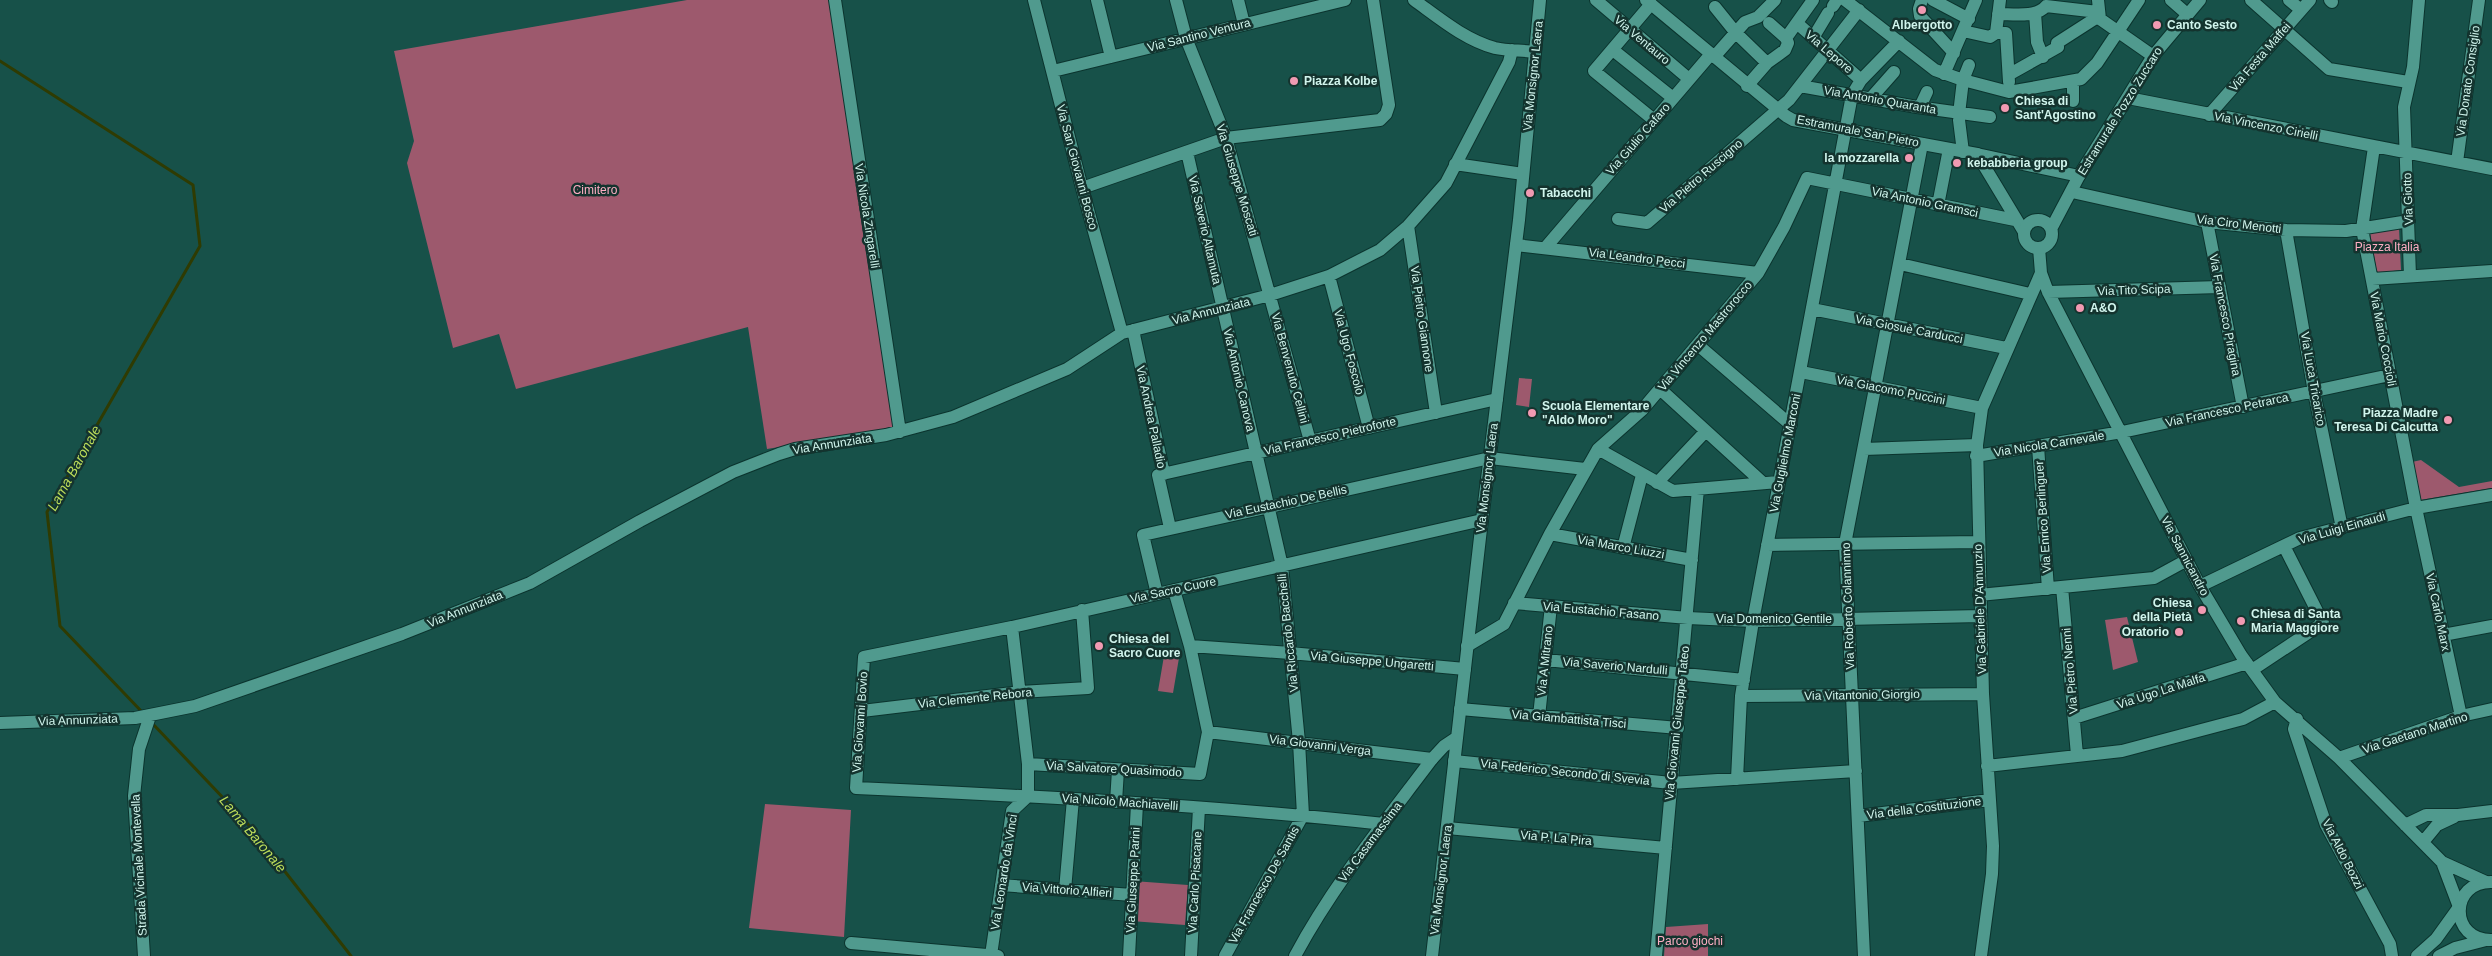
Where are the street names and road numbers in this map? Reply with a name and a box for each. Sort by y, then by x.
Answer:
street label: Via Ventauro [1611,13,1673,68]
street label: Via Santino Ventura [1146,15,1252,55]
street label: Via Monsignor Laera [1520,20,1546,132]
street label: Via Festa Maffei [2226,20,2294,94]
street label: Via Donato Consiglio [2453,24,2483,137]
street label: Via Lepore [1803,28,1856,76]
street label: Estramurale Pozzo Zuccaro [2075,44,2165,177]
street label: Via Antonio Quaranta [1823,83,1938,117]
street label: Via Giulio Cafaro [1603,100,1673,178]
street label: Via San Giovanni Bosco [1054,103,1101,232]
street label: Via Vincenzo Cirielli [2213,109,2319,143]
street label: Estramurale San Pietro [1796,112,1921,150]
street label: Via Giuseppe Moscati [1213,122,1261,238]
street label: Via Pietro Ruscigno [1657,136,1746,216]
street label: Via Nicola Zingarelli [852,163,882,269]
street label: Via Giotto [2400,172,2416,225]
street label: Via Saverio Altamuta [1186,174,1224,286]
street label: Via Antonio Gramsci [1870,184,1980,220]
street label: Via Ciro Menotti [2196,212,2282,236]
street label: Via Leandro Pecci [1588,245,1686,271]
street label: Via Francesco Piragina [2206,253,2244,377]
street label: Via Pietro Giannone [1408,265,1436,373]
street label: Via Vincenzo Mastrorocco [1655,278,1755,394]
street label: Via Tito Scipa [2097,282,2171,298]
street label: Via Mario Coccioli [2367,291,2399,387]
street label: Via Annunziata [1171,294,1252,327]
street label: Via Ugo Foscolo [1331,308,1367,397]
street label: Via Benvenuto Cellini [1269,311,1311,425]
street label: Via Giosuè Carducci [1854,312,1964,346]
street label: Via Antonio Canova [1220,327,1258,433]
street label: Via Luca Tricarico [2298,331,2328,427]
street label: Via Andrea Palladio [1133,364,1169,470]
street label: Via Giacomo Puccini [1835,373,1947,407]
street label: Via Francesco Petrarca [2164,390,2290,430]
street label: Via Guglielmo Marconi [1767,393,1803,513]
street label: Via Francesco Pietroforte [1263,414,1398,458]
street label: Via Monsignor Laera [1473,422,1501,534]
street label: Via Nicola Carnevale [1993,428,2106,460]
street label: Via Annunziata [791,431,873,457]
street label: Via Enrico Berlinguer [2032,460,2054,574]
street label: Via Eustachio De Bellis [1224,482,1348,522]
street label: Via Luigi Einaudi [2297,509,2387,547]
street label: Via Sannicandro [2158,514,2212,598]
street label: Via Marco Liuzzi [1577,532,1665,562]
street label: Via Roberto Colanninno [1839,542,1857,670]
street label: Via Gabriele D'Annunzio [1971,543,1989,674]
street label: Via Carlo Marx [2423,572,2453,652]
street label: Via Riccardo Bacchelli [1275,573,1301,693]
street label: Via Sacro Cuore [1129,574,1218,606]
street label: Via Annunziata [425,587,505,630]
street label: Via Eustachio Fasano [1542,599,1660,623]
street label: Via Domenico Gentile [1716,612,1832,626]
street label: Via A Mitrano [1534,625,1556,697]
street label: Via Pietro Nenni [2059,627,2081,715]
street label: Via Giovanni Giuseppe Tateo [1662,645,1692,801]
street label: Via Giuseppe Ungaretti [1310,649,1434,673]
street label: Via Saverio Nardulli [1562,654,1668,678]
street label: Via Ugo La Malfa [2115,670,2207,712]
street label: Via Giovanni Bovio [849,671,871,773]
street label: Via Clemente Rebora [917,685,1033,711]
street label: Via Vitantonio Giorgio [1804,687,1920,703]
street label: Via Giambattista Tisci [1511,707,1627,731]
street label: Via Gaetano Martino [2361,709,2470,757]
street label: Via Annunziata [38,712,118,728]
street label: Via Giovanni Verga [1268,732,1372,758]
street label: Via Federico Secondo di Svevia [1480,756,1651,788]
street label: Via Salvatore Quasimodo [1046,758,1183,780]
street label: Via Nicolò Machiavelli [1061,791,1179,813]
street label: Strada Vicinale Montevella [128,793,150,936]
street label: Via della Costituzione [1866,794,1982,822]
street label: Via Casamassima [1335,799,1405,885]
street label: Via Leonardo da Vinci [988,813,1020,931]
street label: Via Aldo Bozzi [2319,817,2367,891]
street label: Via Francesco De Santis [1226,824,1302,946]
street label: Via Monsignor Laera [1427,824,1455,936]
street label: Via Giuseppe Parini [1123,827,1143,933]
street label: Via P. La Pira [1520,828,1593,848]
street label: Via Carlo Pisacane [1185,830,1205,933]
street label: Via Vittorio Alfieri [1021,880,1113,900]

